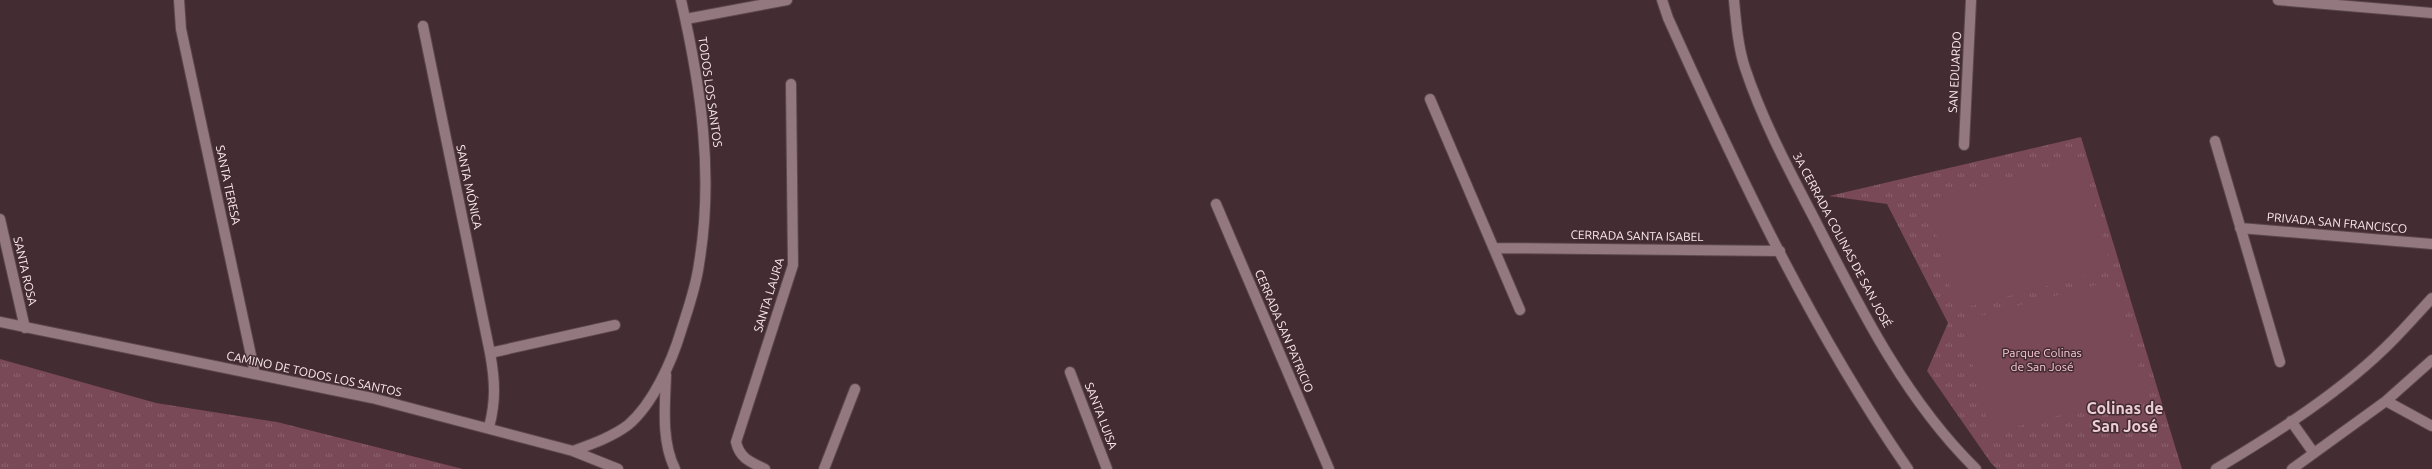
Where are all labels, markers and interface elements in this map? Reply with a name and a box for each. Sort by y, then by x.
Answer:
street label: SAN EDUARDO [1946,31,1963,113]
street label: TODOS LOS SANTOS [696,36,725,148]
street label: SANTA MÓNICA [454,143,485,231]
street label: SANTA TERESA [214,144,243,226]
street label: 3A CERRADA COLINAS DE SAN JOSÉ [1791,150,1894,330]
street label: PRIVADA SAN FRANCISCO [2266,210,2408,235]
street label: CERRADA SANTA ISABEL [1570,228,1704,243]
street label: SANTA ROSA [11,235,40,307]
street label: SANTA LAURA [751,256,786,334]
street label: CERRADA SAN PATRICIO [1253,267,1316,394]
park label: Parque Colinas de San José [2002,346,2082,373]
street label: CAMINO DE TODOS LOS SANTOS [225,349,403,398]
street label: SANTA LUISA [1083,381,1120,451]
district label: Colinas de San José [2086,399,2164,435]

